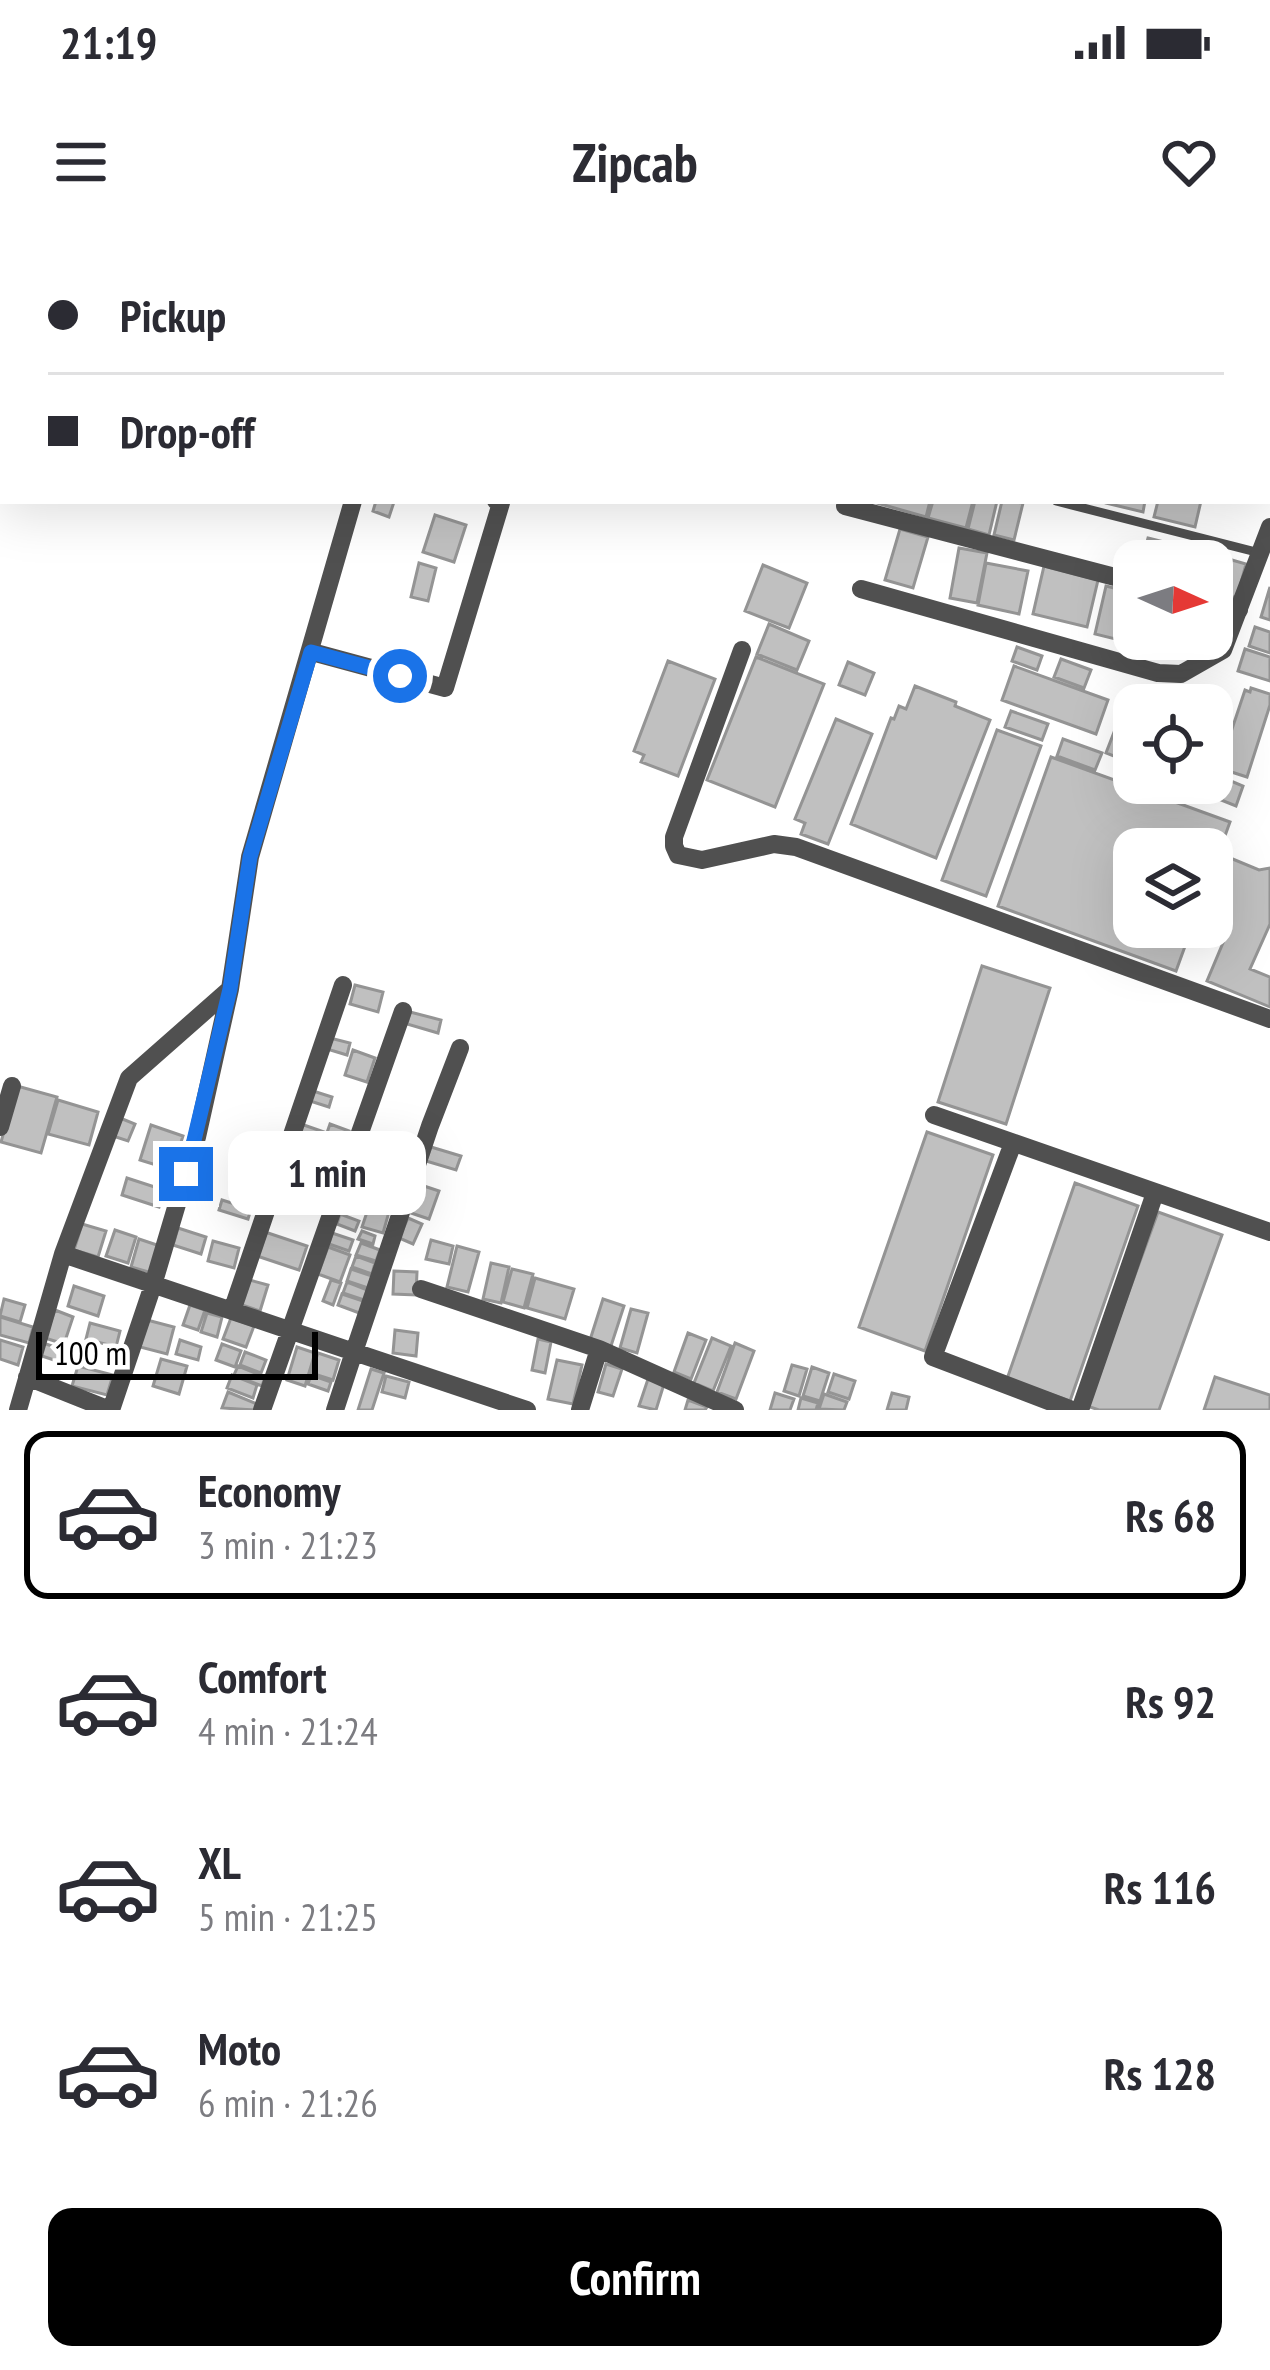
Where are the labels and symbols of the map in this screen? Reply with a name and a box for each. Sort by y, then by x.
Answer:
north arrow [1113,540,1233,660]
route start [373,649,427,703]
callout: 1 min [228,1132,426,1216]
route end [159,1147,213,1201]
scale bar [36,1326,318,1379]

